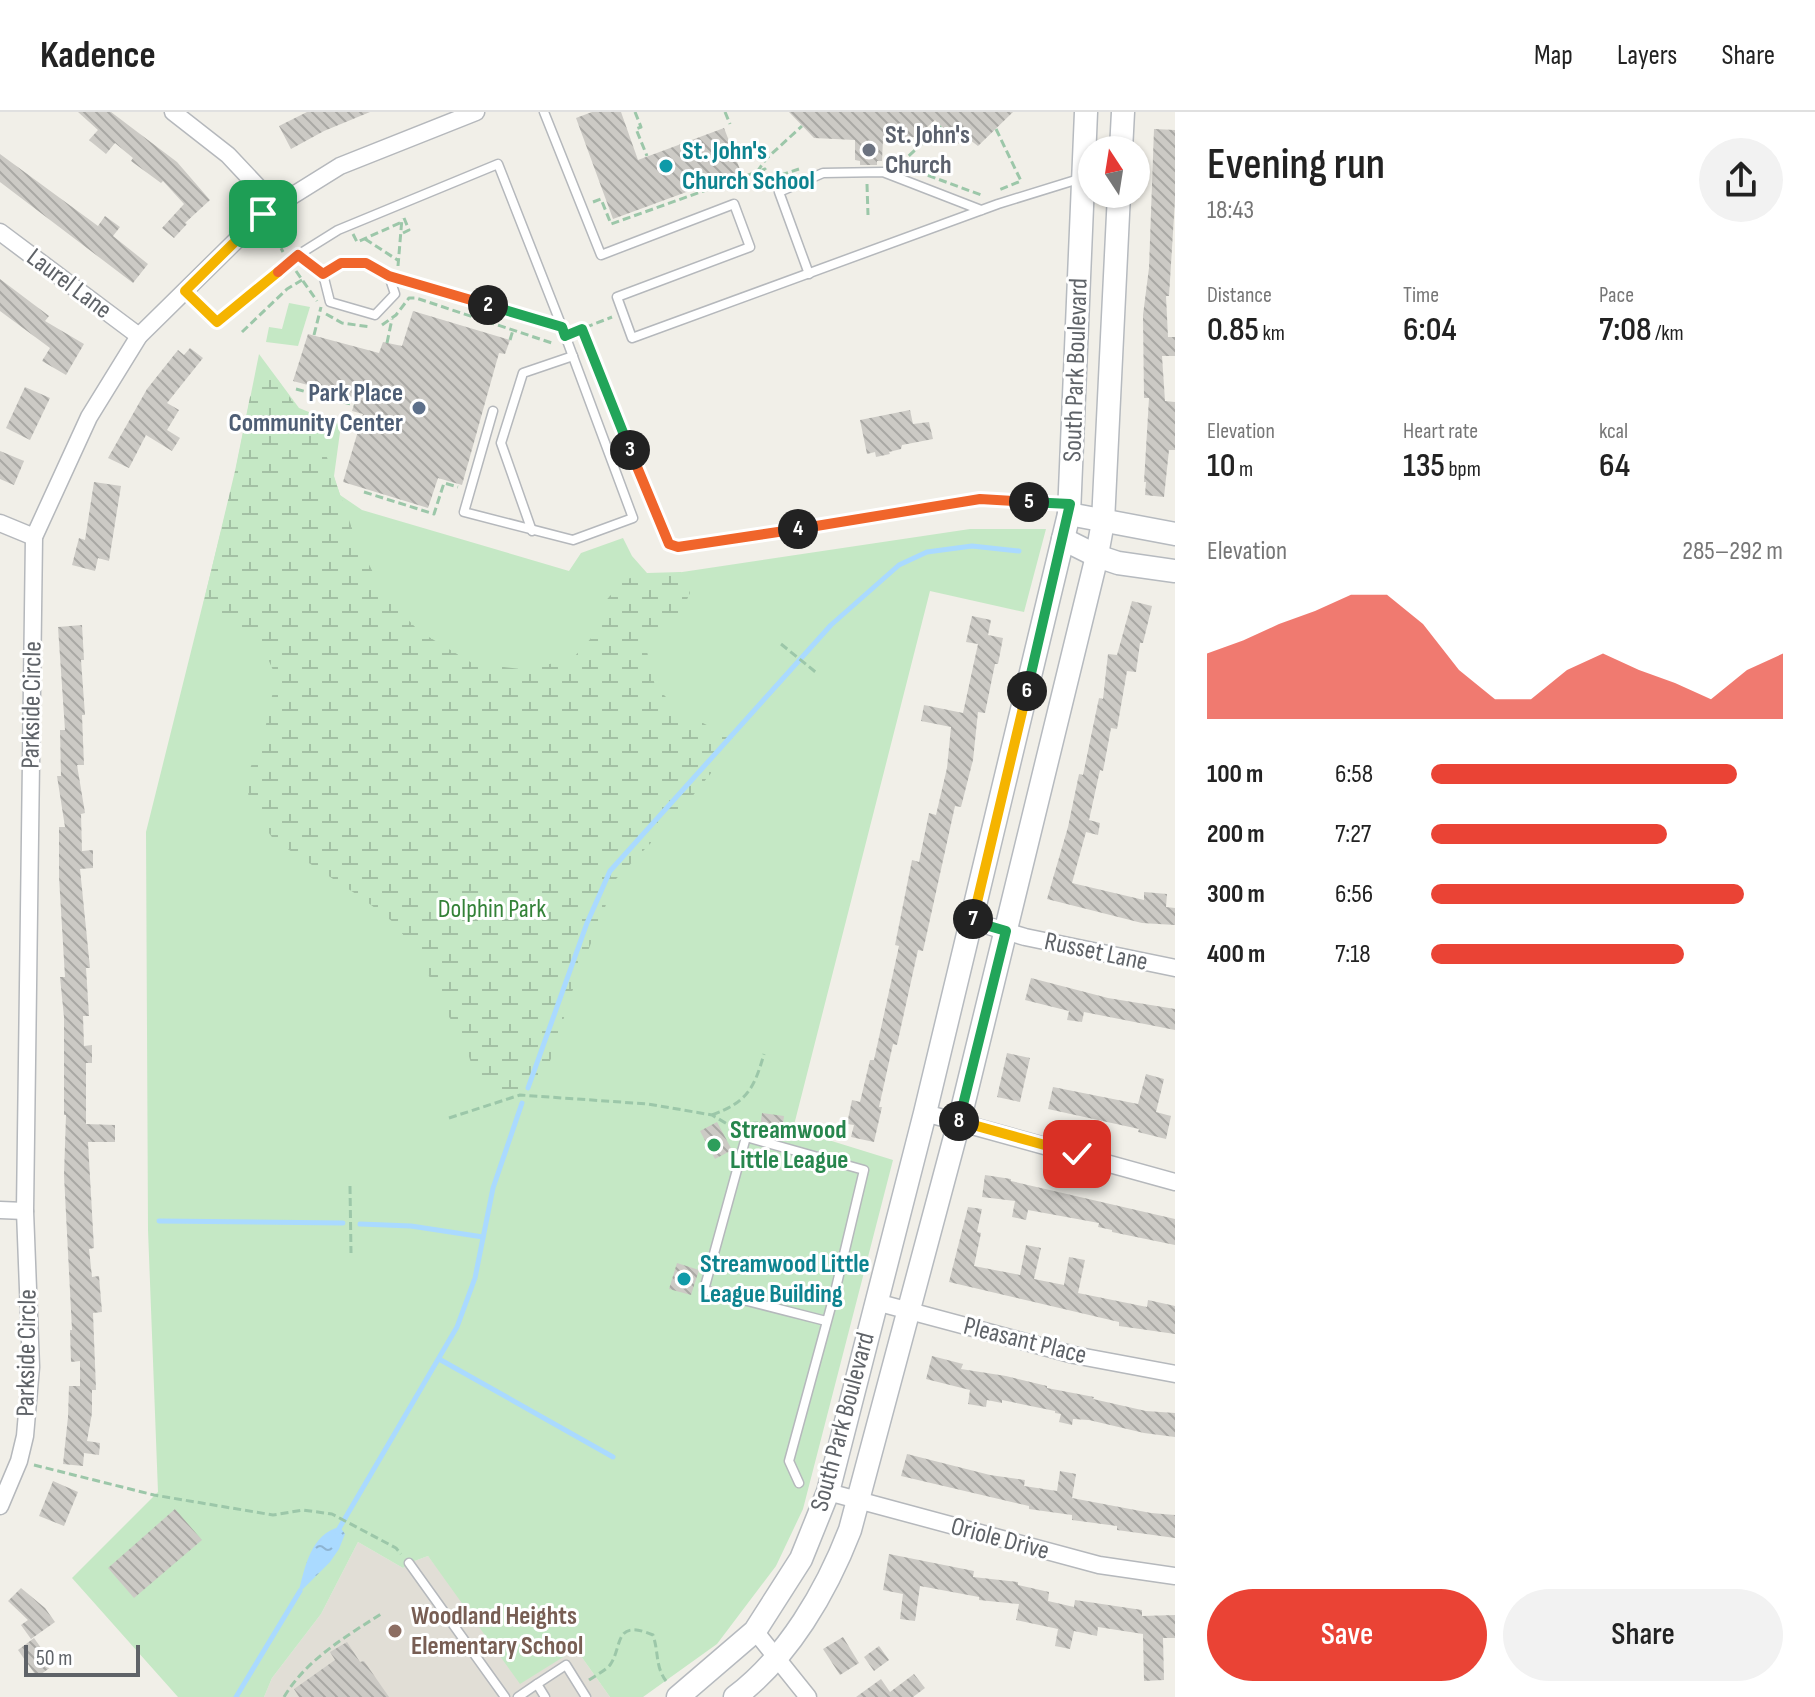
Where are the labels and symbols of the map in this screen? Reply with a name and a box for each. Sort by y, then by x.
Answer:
place label: St. John's Church [885,120,970,181]
place label: St. John's Church School [682,136,815,197]
north arrow [1078,136,1150,208]
marker: St. John's Church [860,141,878,159]
marker: St. John's Church School [657,157,675,175]
pin [229,180,297,248]
street label: Laurel Lane [20,242,118,326]
street label: South Park Boulevard [1057,277,1095,463]
pin: 2 [468,285,508,325]
place label: Park Place Community Center [229,378,403,439]
marker: Park Place Community Center [410,399,428,417]
pin: 3 [610,430,650,470]
pin: 5 [1009,482,1049,522]
pin: 4 [778,509,818,549]
street label: Parkside Circle [15,641,49,769]
pin: 6 [1007,671,1047,711]
park label: Dolphin Park [438,894,546,925]
pin: 7 [953,899,993,939]
street label: Russet Lane [1041,926,1151,978]
pin: 8 [939,1101,979,1141]
place label: Streamwood Little League [730,1115,848,1176]
pin [1043,1120,1111,1188]
marker: Streamwood Little League [705,1136,723,1154]
place label: Streamwood Little League Building [700,1249,870,1310]
marker: Streamwood Little League Building [675,1270,693,1288]
street label: Parkside Circle [10,1289,44,1417]
street label: Pleasant Place [960,1311,1090,1371]
street label: South Park Boulevard [804,1329,882,1515]
street label: Oriole Drive [947,1511,1053,1567]
place label: Woodland Heights Elementary School [411,1601,583,1662]
marker: Woodland Heights Elementary School [386,1622,404,1640]
scale bar [24,1641,140,1677]

